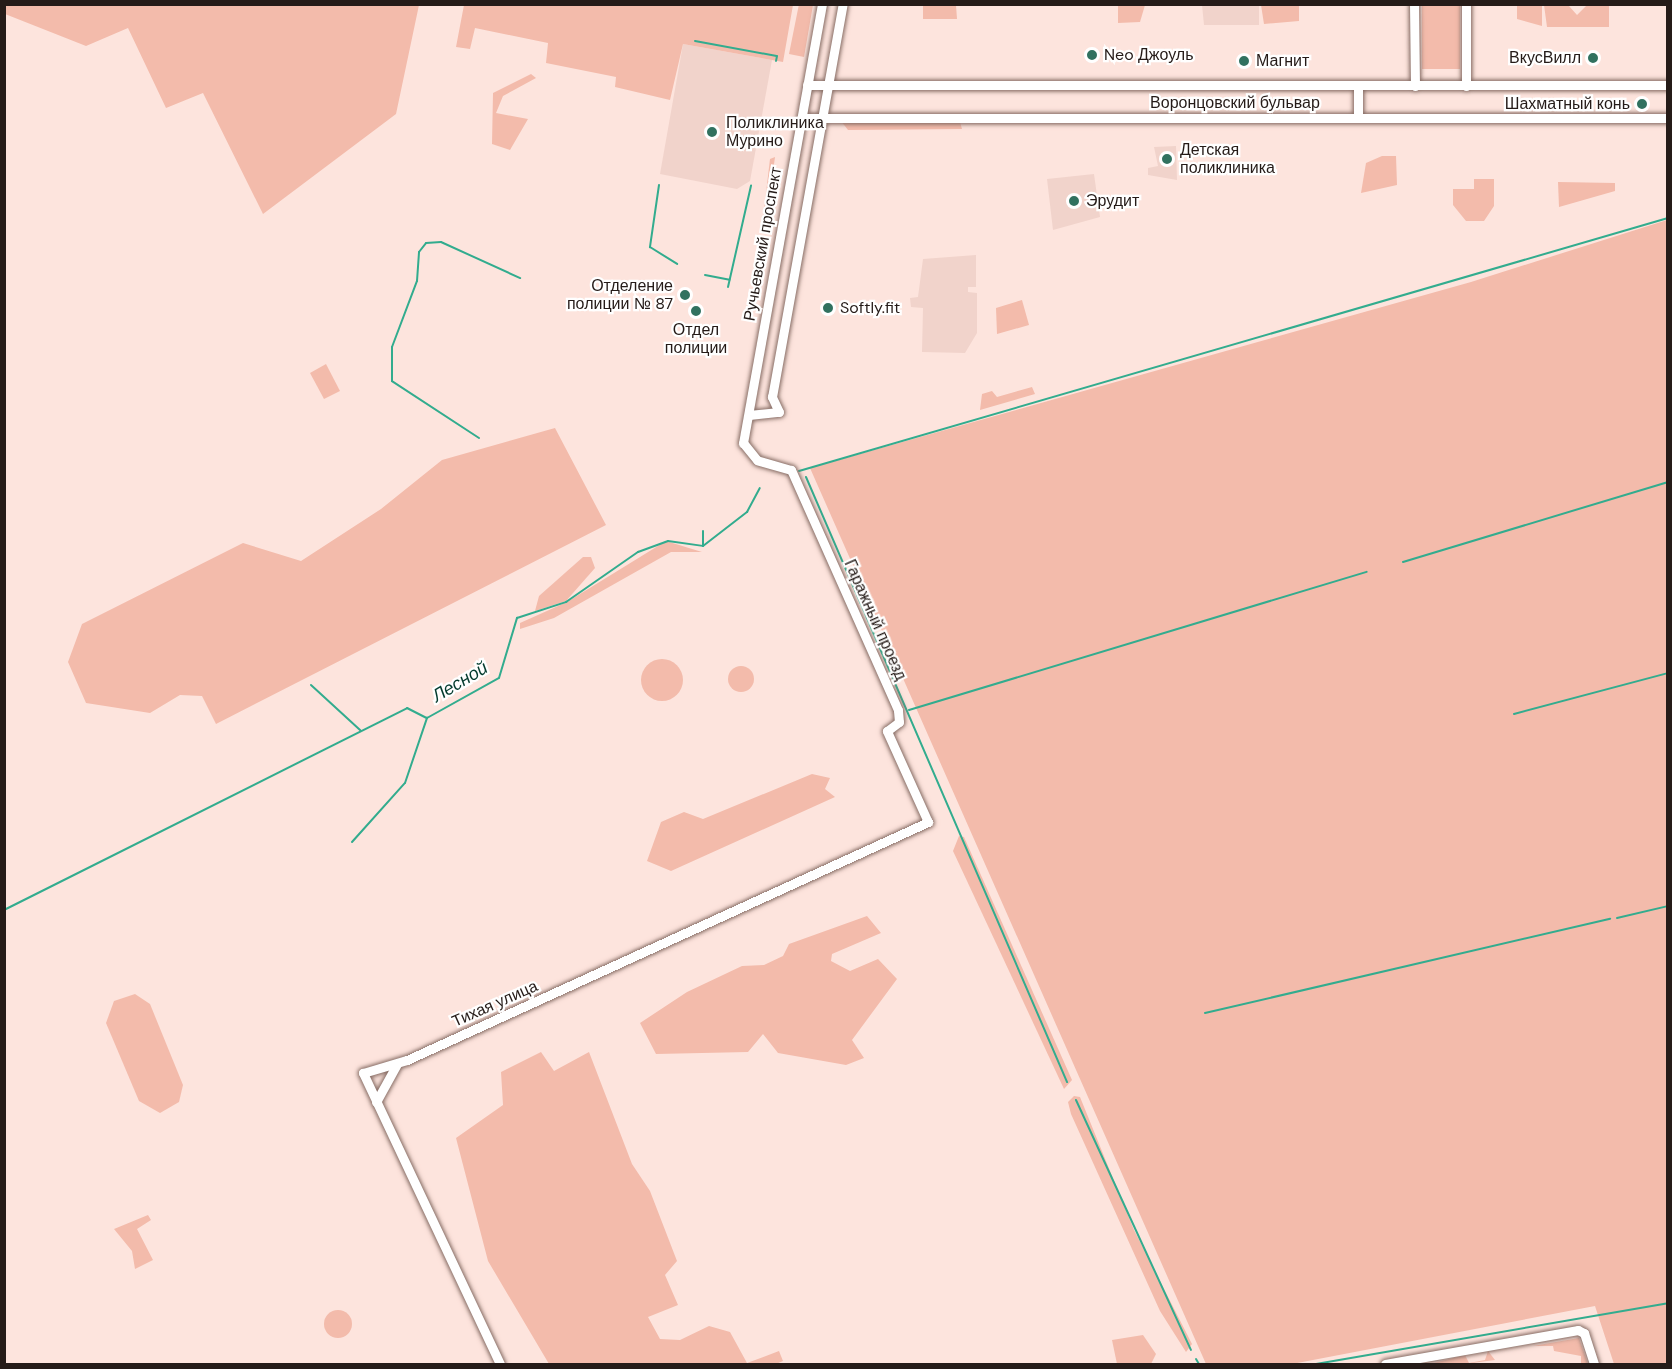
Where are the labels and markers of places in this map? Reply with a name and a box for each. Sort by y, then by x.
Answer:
place label: Neo Джоуль [1104,45,1193,65]
marker: Neo Джоуль [1085,48,1099,62]
place label: ВкусВилл [1509,48,1581,68]
place label: Магнит [1256,51,1309,71]
marker: ВкусВилл [1586,51,1600,65]
marker: Магнит [1237,54,1251,68]
place label: Шахматный конь [1505,94,1630,114]
marker: Шахматный конь [1635,97,1649,111]
place label: Поликлиника Мурино [726,113,824,151]
marker: Поликлиника Мурино [703,123,721,141]
place label: Детская поликлиника [1180,140,1275,178]
marker: Детская поликлиника [1158,150,1176,168]
place label: Эрудит [1086,191,1139,211]
marker: Эрудит [1067,194,1081,208]
place label: Отделение полиции № 87 [567,276,673,314]
marker: Отделение полиции № 87 [678,288,692,302]
place label: Softly.fit [840,298,900,318]
marker: Softly.fit [821,301,835,315]
marker: Отдел полиции [689,304,703,318]
place label: Отдел полиции [665,320,727,358]

